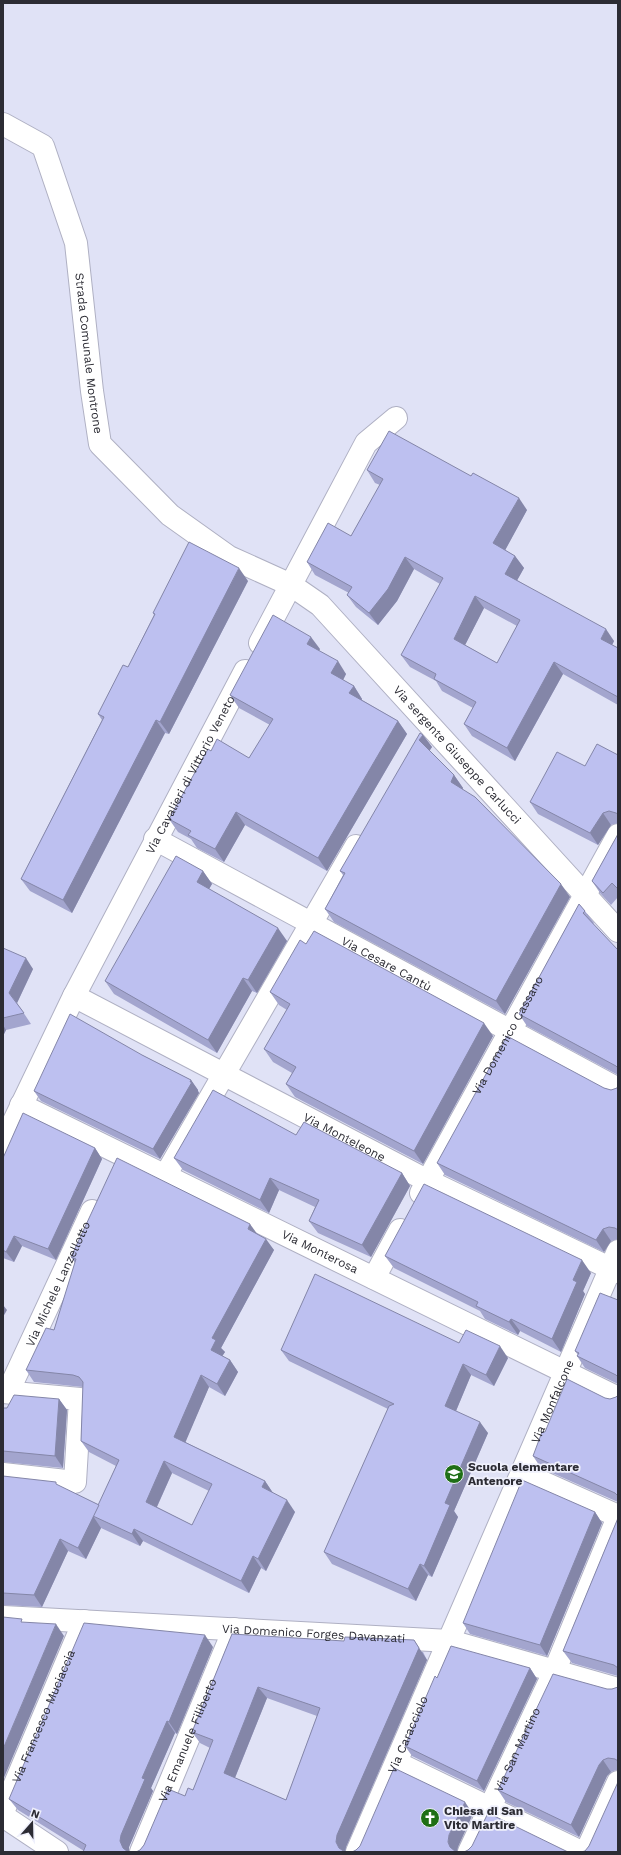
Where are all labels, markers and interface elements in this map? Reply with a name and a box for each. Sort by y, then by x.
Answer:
street label: Strada Comunale Montrone [72,272,105,435]
street label: Via sergente Giuseppe Carlucci [390,683,524,827]
street label: Via Cavalieri di Vittorio Veneto [143,693,238,856]
street label: Via Cesare Cantù [339,934,434,994]
street label: Via Domenico Cassano [469,973,546,1097]
street label: Via Monteleone [301,1110,388,1164]
street label: Via Michele Lanzellotto [23,1219,93,1349]
street label: Via Monterosa [279,1227,361,1276]
street label: Via Monfalcone [528,1358,577,1445]
place label: Scuola elementare Antenore [468,1460,579,1488]
school or university icon: Scuola elementare Antenore [443,1463,465,1485]
street label: Via Domenico Forges Davanzati [222,1622,406,1646]
street label: Via Francesco Muciaccia [9,1647,78,1785]
street label: Via Emanuele Filiberto [156,1676,220,1804]
street label: Via Caracciolo [385,1694,431,1775]
street label: Via San Martino [491,1705,543,1794]
north arrow [12,1803,52,1843]
place label: Chiesa di San Vito Martire [444,1804,523,1832]
text: N [29,1807,41,1822]
church icon: Chiesa di San Vito Martire [419,1807,441,1829]

